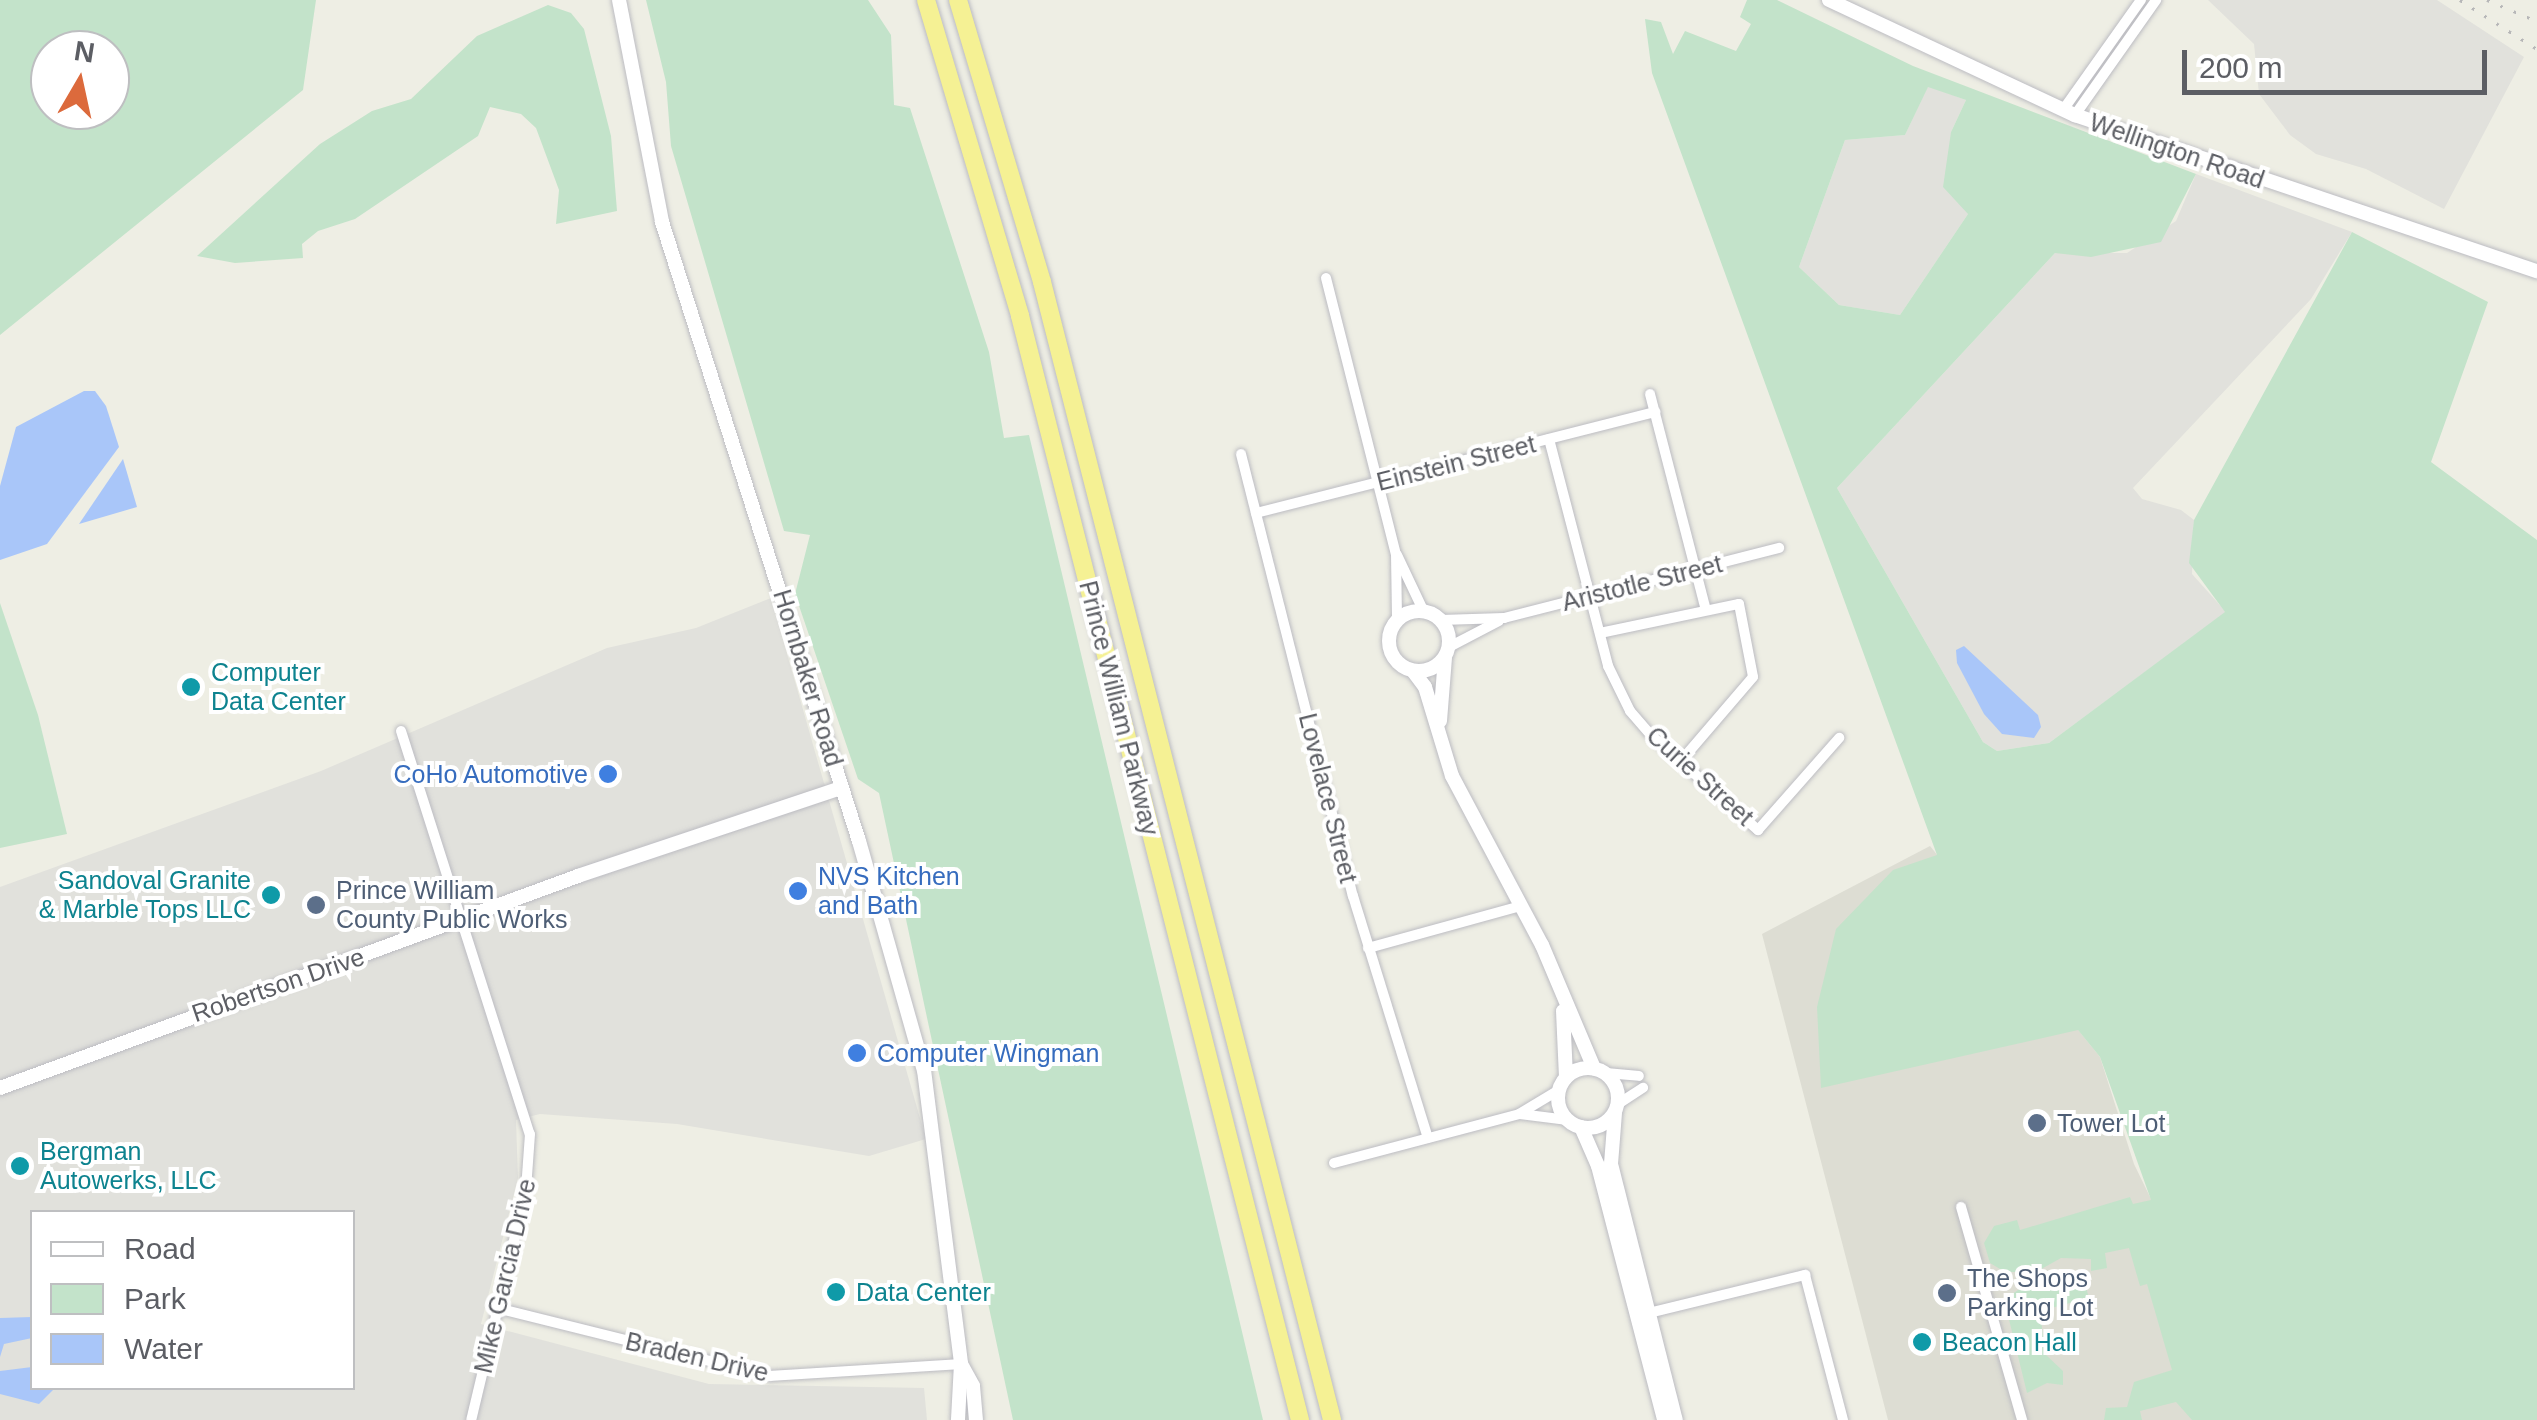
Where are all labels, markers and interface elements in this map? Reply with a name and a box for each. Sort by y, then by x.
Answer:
north arrow [30,30,130,130]
scale bar [2187,30,2492,92]
text: N [72,35,97,69]
text: 200 m [2199,51,2282,84]
street label: Wellington Road [2086,107,2268,195]
street label: Einstein Street [1373,429,1539,497]
street label: Aristotle Street [1559,549,1725,617]
street label: Prince William Parkway [1073,578,1165,838]
street label: Hornbaker Road [767,586,849,770]
place label: Computer Data Center [211,658,346,717]
marker: Computer Data Center [180,676,202,698]
street label: Lovelace Street [1292,710,1364,886]
street label: Curie Street [1640,720,1760,832]
place label: CoHo Automotive [392,759,588,789]
marker: CoHo Automotive [597,763,619,785]
place label: NVS Kitchen and Bath [818,862,960,921]
place label: Sandoval Granite & Marble Tops LLC [38,866,251,925]
place label: Prince William County Public Works [336,876,568,935]
marker: NVS Kitchen and Bath [787,880,809,902]
marker: Sandoval Granite & Marble Tops LLC [260,884,282,906]
marker: Prince William County Public Works [305,894,327,916]
street label: Robertson Drive [188,941,368,1029]
place label: Computer Wingman [877,1038,1099,1068]
marker: Computer Wingman [846,1042,868,1064]
place label: Tower Lot [2057,1108,2165,1138]
marker: Tower Lot [2026,1112,2048,1134]
place label: Bergman Autowerks, LLC [40,1137,216,1196]
marker: Bergman Autowerks, LLC [9,1155,31,1177]
street label: Mike Garcia Drive [468,1176,542,1376]
legend [30,1210,355,1390]
text: Road [124,1232,196,1265]
place label: The Shops Parking Lot [1967,1264,2093,1323]
place label: Data Center [856,1277,991,1307]
marker: Data Center [825,1281,847,1303]
text: Park [124,1282,186,1315]
marker: The Shops Parking Lot [1936,1282,1958,1304]
street label: Braden Drive [623,1326,771,1388]
place label: Beacon Hall [1942,1327,2077,1357]
marker: Beacon Hall [1911,1331,1933,1353]
text: Water [124,1332,203,1365]

